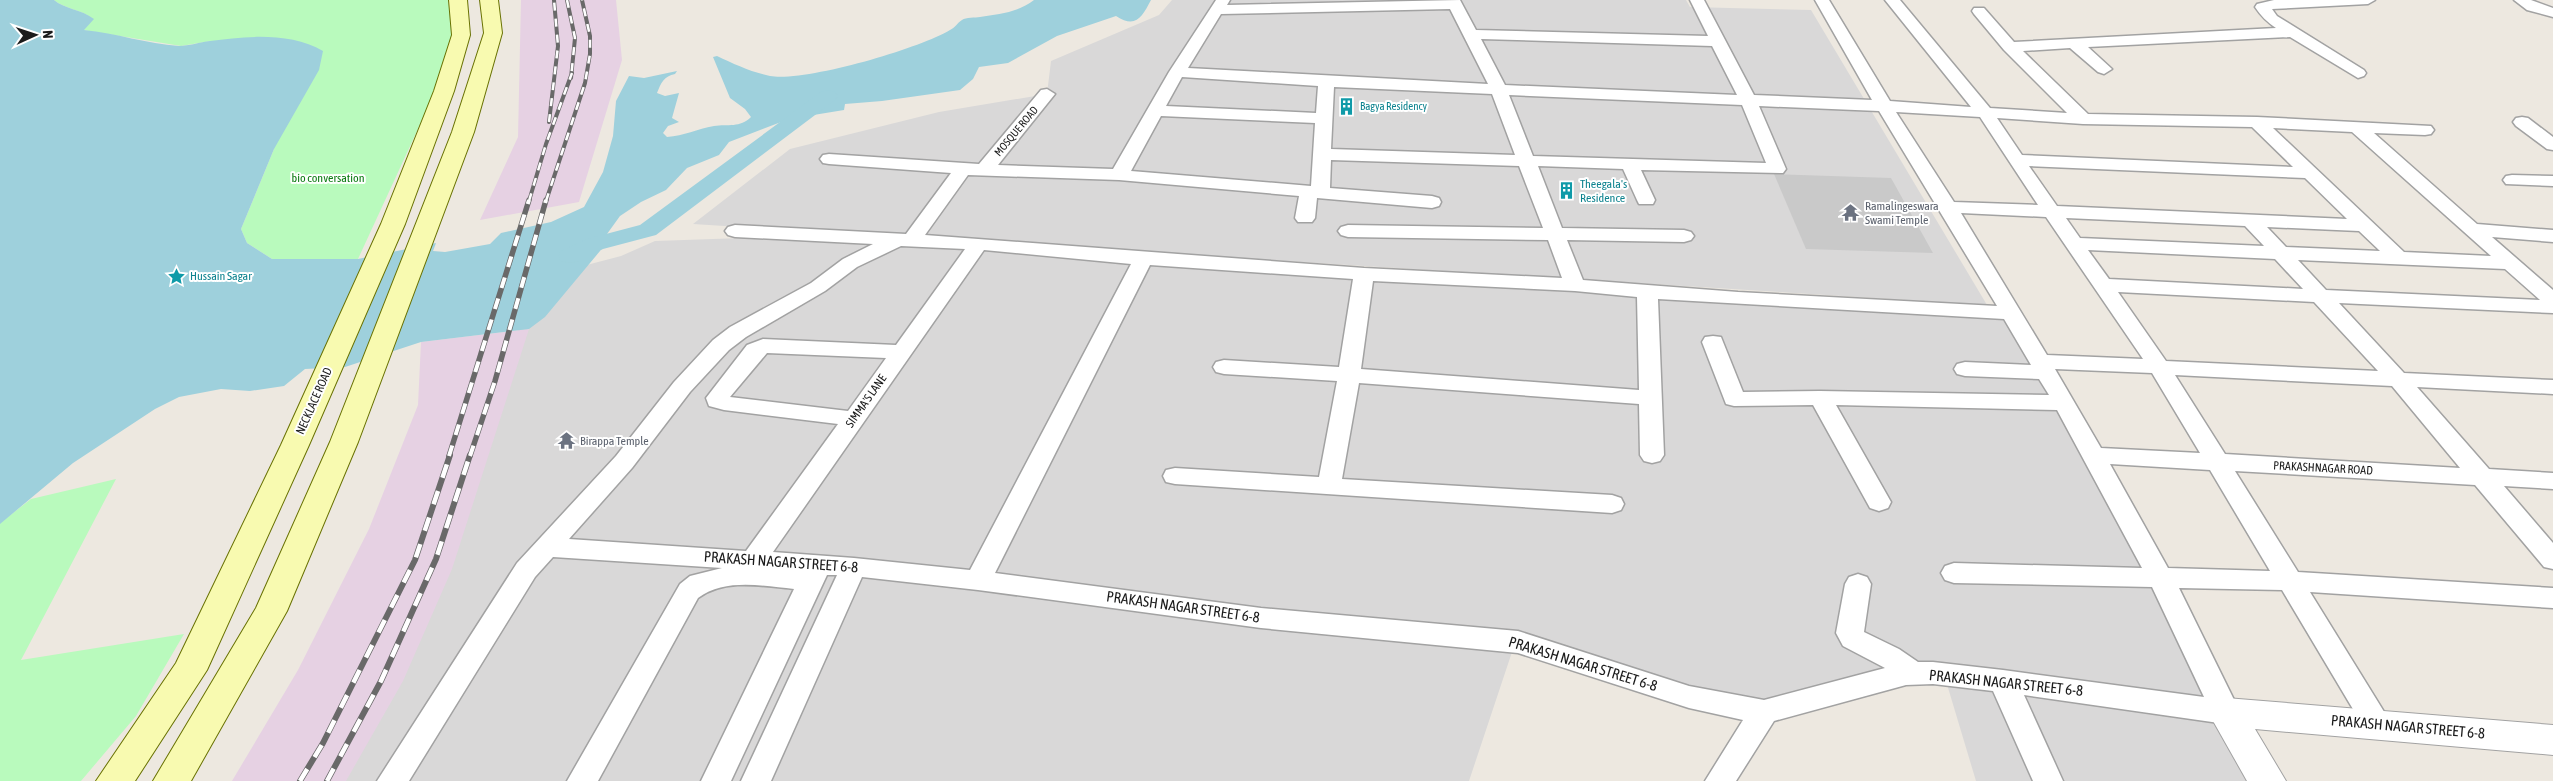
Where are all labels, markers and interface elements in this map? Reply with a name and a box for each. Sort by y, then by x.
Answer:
north arrow [10,10,60,60]
text: N [40,30,56,39]
building icon: Bagya Residency [1336,96,1356,116]
place label: Bagya Residency [1360,100,1428,112]
street label: MOSQUE ROAD [992,104,1040,158]
park label: bio conversation [292,171,364,185]
place label: Theegala's Residence [1580,177,1627,205]
building icon: Theegala's Residence [1556,181,1576,201]
place label: Ramalingeswara Swami Temple [1865,199,1939,227]
temple icon: Ramalingeswara Swami Temple [1841,203,1861,223]
place icon: Hussain Sagar [166,266,186,286]
place label: Hussain Sagar [190,269,252,283]
street label: NECKLACE ROAD [293,365,335,437]
street label: SIMMA'S LANE [843,372,889,430]
temple icon: Birappa Temple [556,431,576,451]
place label: Birappa Temple [580,434,649,448]
street label: PRAKASHNAGAR ROAD [2273,458,2374,478]
street label: PRAKASH NAGAR STREET 6-8 [703,548,859,575]
street label: PRAKASH NAGAR STREET 6-8 [1105,587,1261,626]
street label: PRAKASH NAGAR STREET 6-8 [1507,633,1660,694]
street label: PRAKASH NAGAR STREET 6-8 [1928,666,2084,699]
street label: PRAKASH NAGAR STREET 6-8 [2330,711,2486,742]

